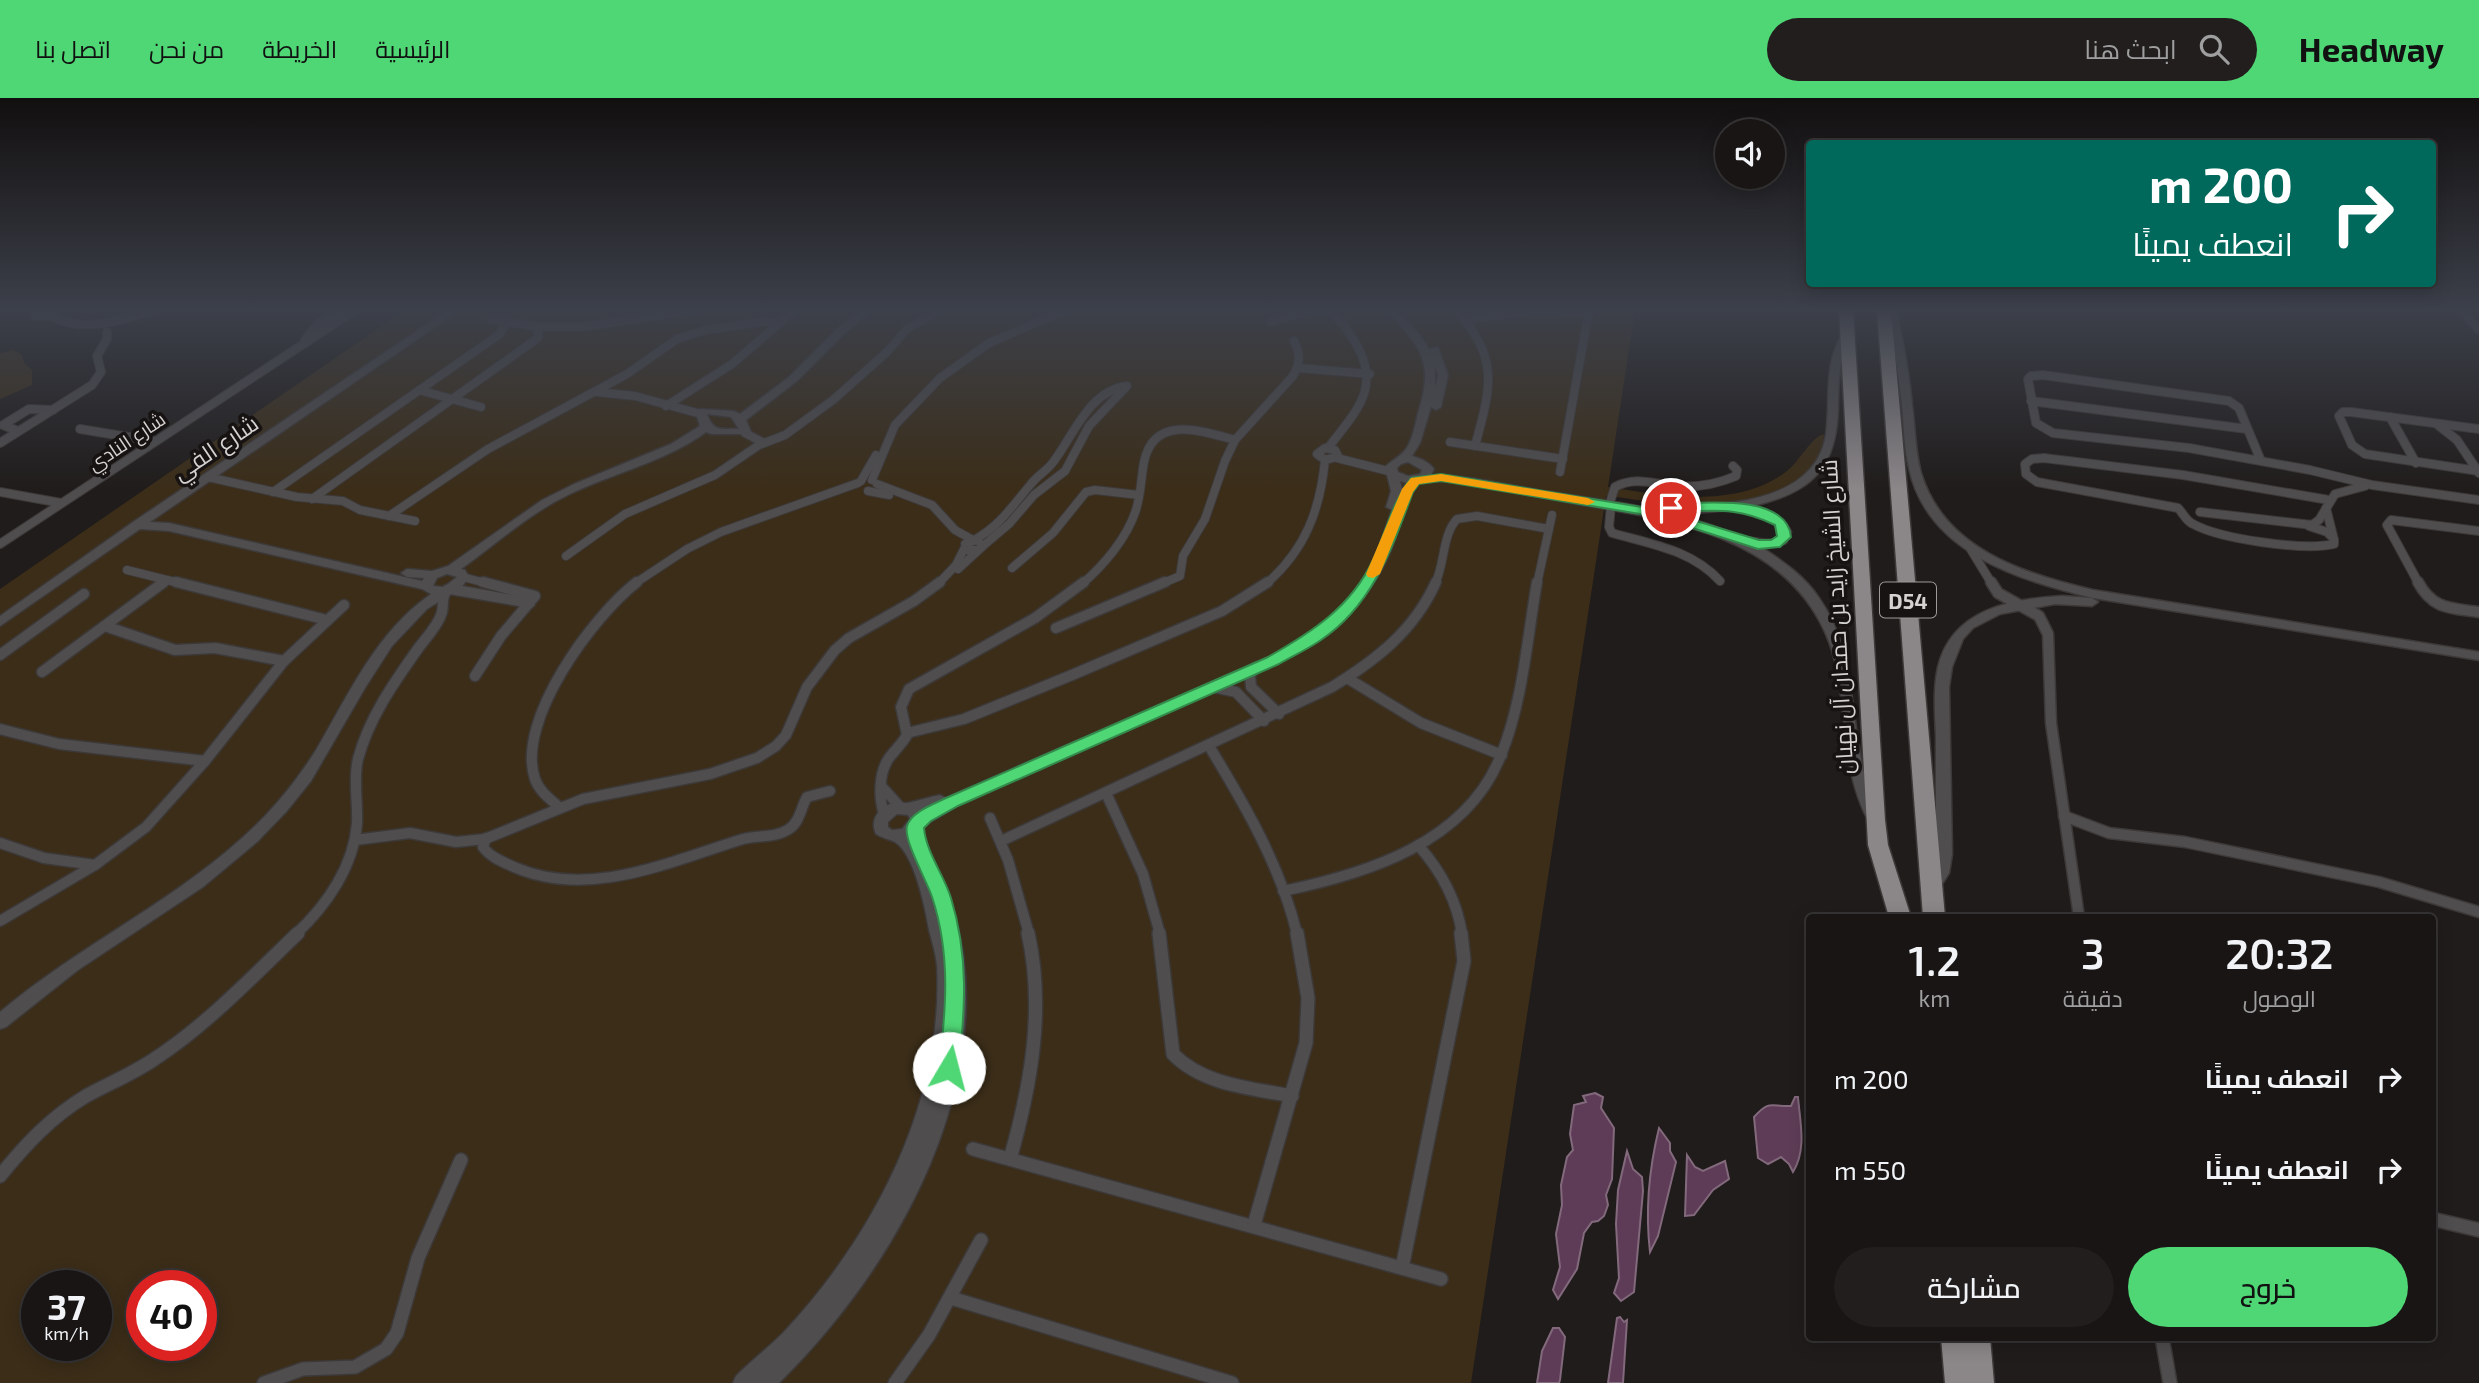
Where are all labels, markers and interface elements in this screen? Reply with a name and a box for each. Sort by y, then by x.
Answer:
search box [1767,18,2257,81]
text: Headway [2299,29,2444,69]
icon: search [2195,30,2233,68]
text: ابحث هنا [2084,33,2177,64]
text: اتصل بنا [35,34,111,63]
text: من نحن [149,34,224,63]
text: الخريطة [262,34,337,63]
text: الرئيسية [375,34,450,63]
map controls [1715,119,1785,189]
button: sound [1715,119,1785,189]
text: 200 m [2149,154,2293,213]
icon: right [2317,168,2408,259]
text: انعطف يمينًا [2132,224,2293,262]
street label: شارع النادي [83,407,171,479]
street label: شارع الفي [167,408,266,490]
street label: شارع الشيخ زايد بن حمدان آل نهيان [1814,459,1861,775]
pin [1641,478,1701,538]
icon: arrive [1652,489,1690,527]
road number: D54 [1880,582,1936,618]
text: 3 [2081,927,2105,977]
text: 20:32 [2225,927,2333,977]
text: 1.2 [1909,934,1960,984]
text: km [1918,984,1950,1012]
text: دقيقة [2063,984,2123,1012]
text: الوصول [2243,984,2316,1012]
position arrow [912,1031,986,1105]
icon: right [2370,1060,2408,1098]
text: انعطف يمينًا [2205,1062,2349,1093]
text: 200 m [1834,1063,1909,1094]
icon: right [2370,1151,2408,1189]
text: انعطف يمينًا [2205,1153,2349,1184]
text: 550 m [1834,1154,1906,1185]
button: مشاركة [1834,1247,2114,1327]
button: خروج [2128,1247,2408,1327]
speed limit sign: 40 [126,1270,217,1361]
text: 37 [47,1285,86,1327]
text: km/h [44,1322,89,1344]

